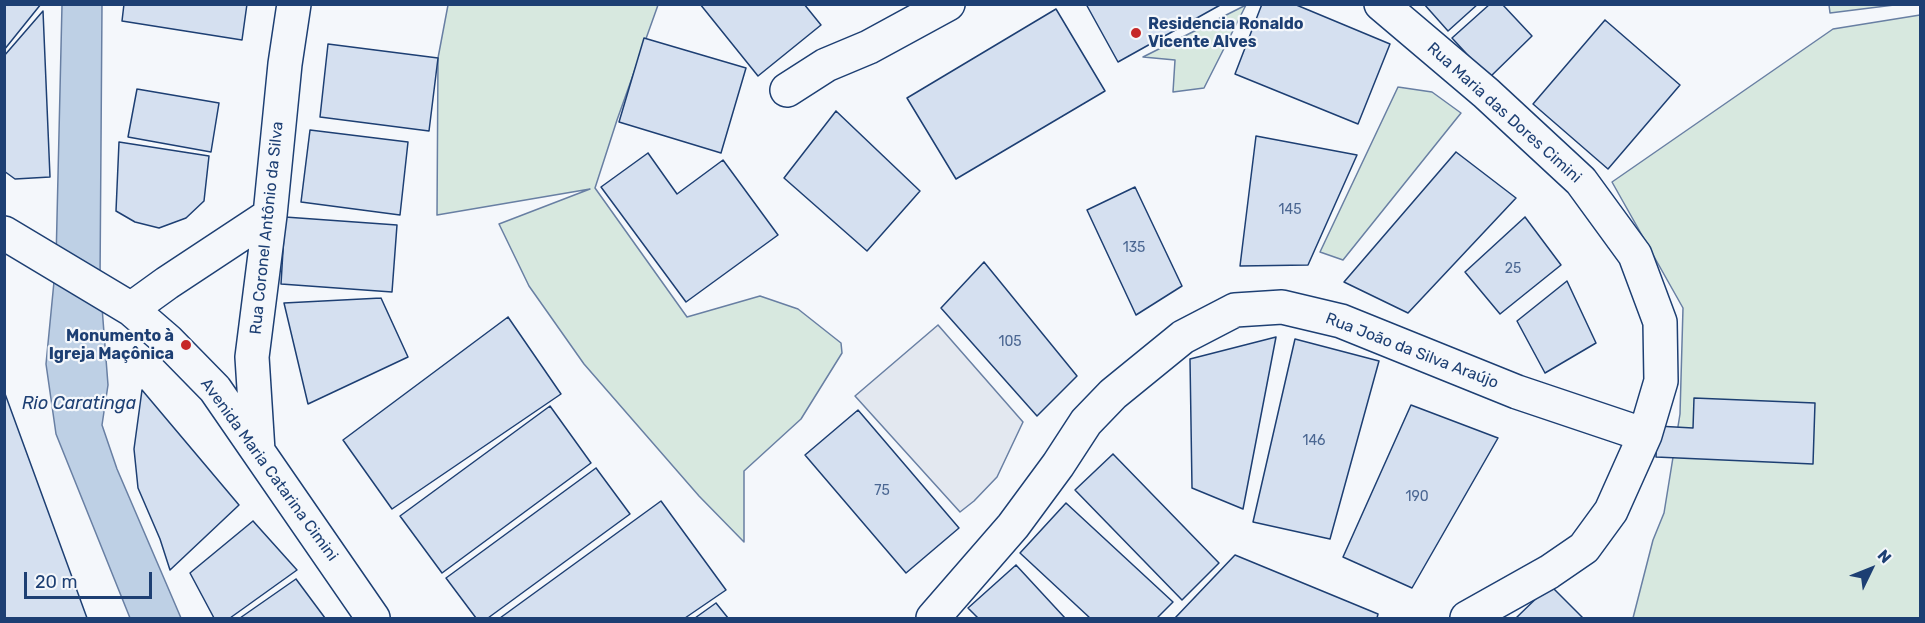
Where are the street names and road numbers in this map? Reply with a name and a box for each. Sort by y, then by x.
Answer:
street label: Rua Maria das Dores Cimini [1423,39,1585,187]
street label: Rua Coronel Antônio da Silva [246,121,288,335]
street label: Rua João da Silva Araújo [1323,309,1501,393]
street label: Avenida Maria Catarina Cimini [196,375,342,565]

